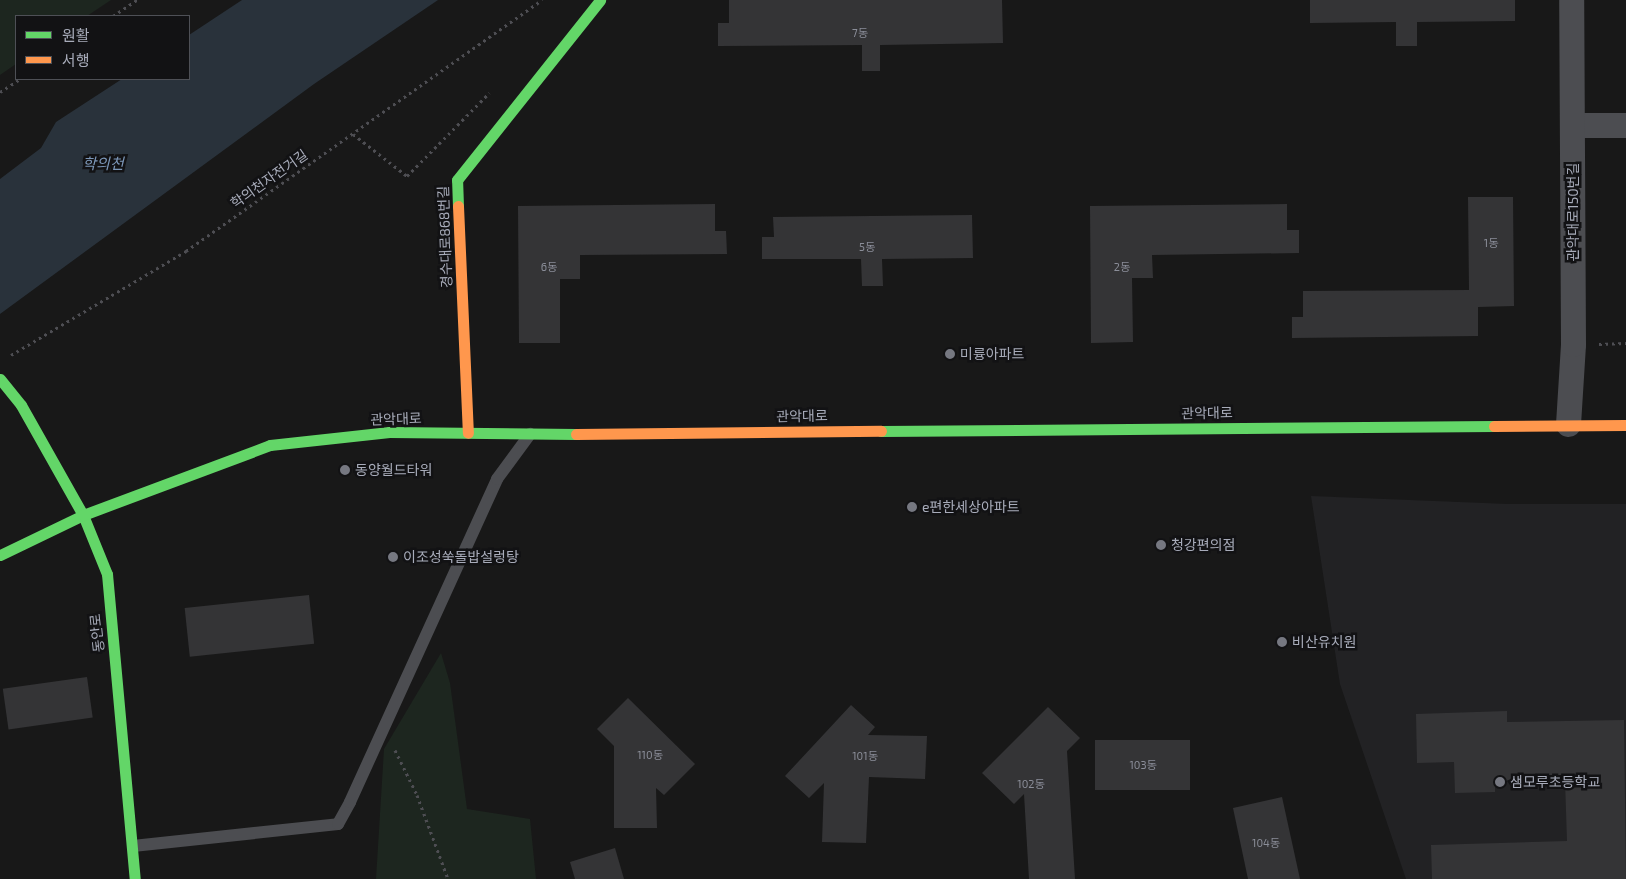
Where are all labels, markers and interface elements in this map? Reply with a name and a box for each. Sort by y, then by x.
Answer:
legend [15,15,190,80]
text: 원활 [62,26,90,44]
house number: 7동 [852,26,868,40]
text: 서행 [62,51,90,69]
street label: 학의천자전거길 [227,146,311,212]
water label: 학의천 [82,155,124,173]
street label: 관악대로150번길 [1565,163,1581,261]
street label: 경수대로868번길 [435,186,455,288]
house number: 1동 [1484,236,1498,250]
house number: 5동 [859,240,875,254]
house number: 6동 [541,260,557,274]
house number: 2동 [1114,260,1130,274]
place label: 미륭아파트 [960,346,1024,362]
marker: 미륭아파트 [944,348,956,360]
street label: 관악대로 [1181,404,1233,422]
street label: 관악대로 [776,407,828,425]
street label: 관악대로 [370,410,422,428]
place label: 동양월드타워 [355,462,432,478]
marker: 동양월드타워 [339,464,351,476]
place label: e편한세상아파트 [922,499,1020,515]
marker: e편한세상아파트 [906,501,918,513]
place label: 청강편의점 [1171,537,1235,553]
marker: 청강편의점 [1155,539,1167,551]
place label: 이조성쑥돌밥설렁탕 [403,549,519,565]
marker: 이조성쑥돌밥설렁탕 [387,551,399,563]
street label: 동안로 [87,613,107,653]
place label: 비산유치원 [1292,634,1356,650]
marker: 비산유치원 [1276,636,1288,648]
house number: 110동 [637,748,663,762]
house number: 101동 [852,749,878,763]
house number: 103동 [1129,758,1157,772]
place label: 샘모루초등학교 [1510,774,1600,790]
marker: 샘모루초등학교 [1494,776,1506,788]
house number: 102동 [1017,777,1045,791]
house number: 104동 [1252,836,1280,850]

